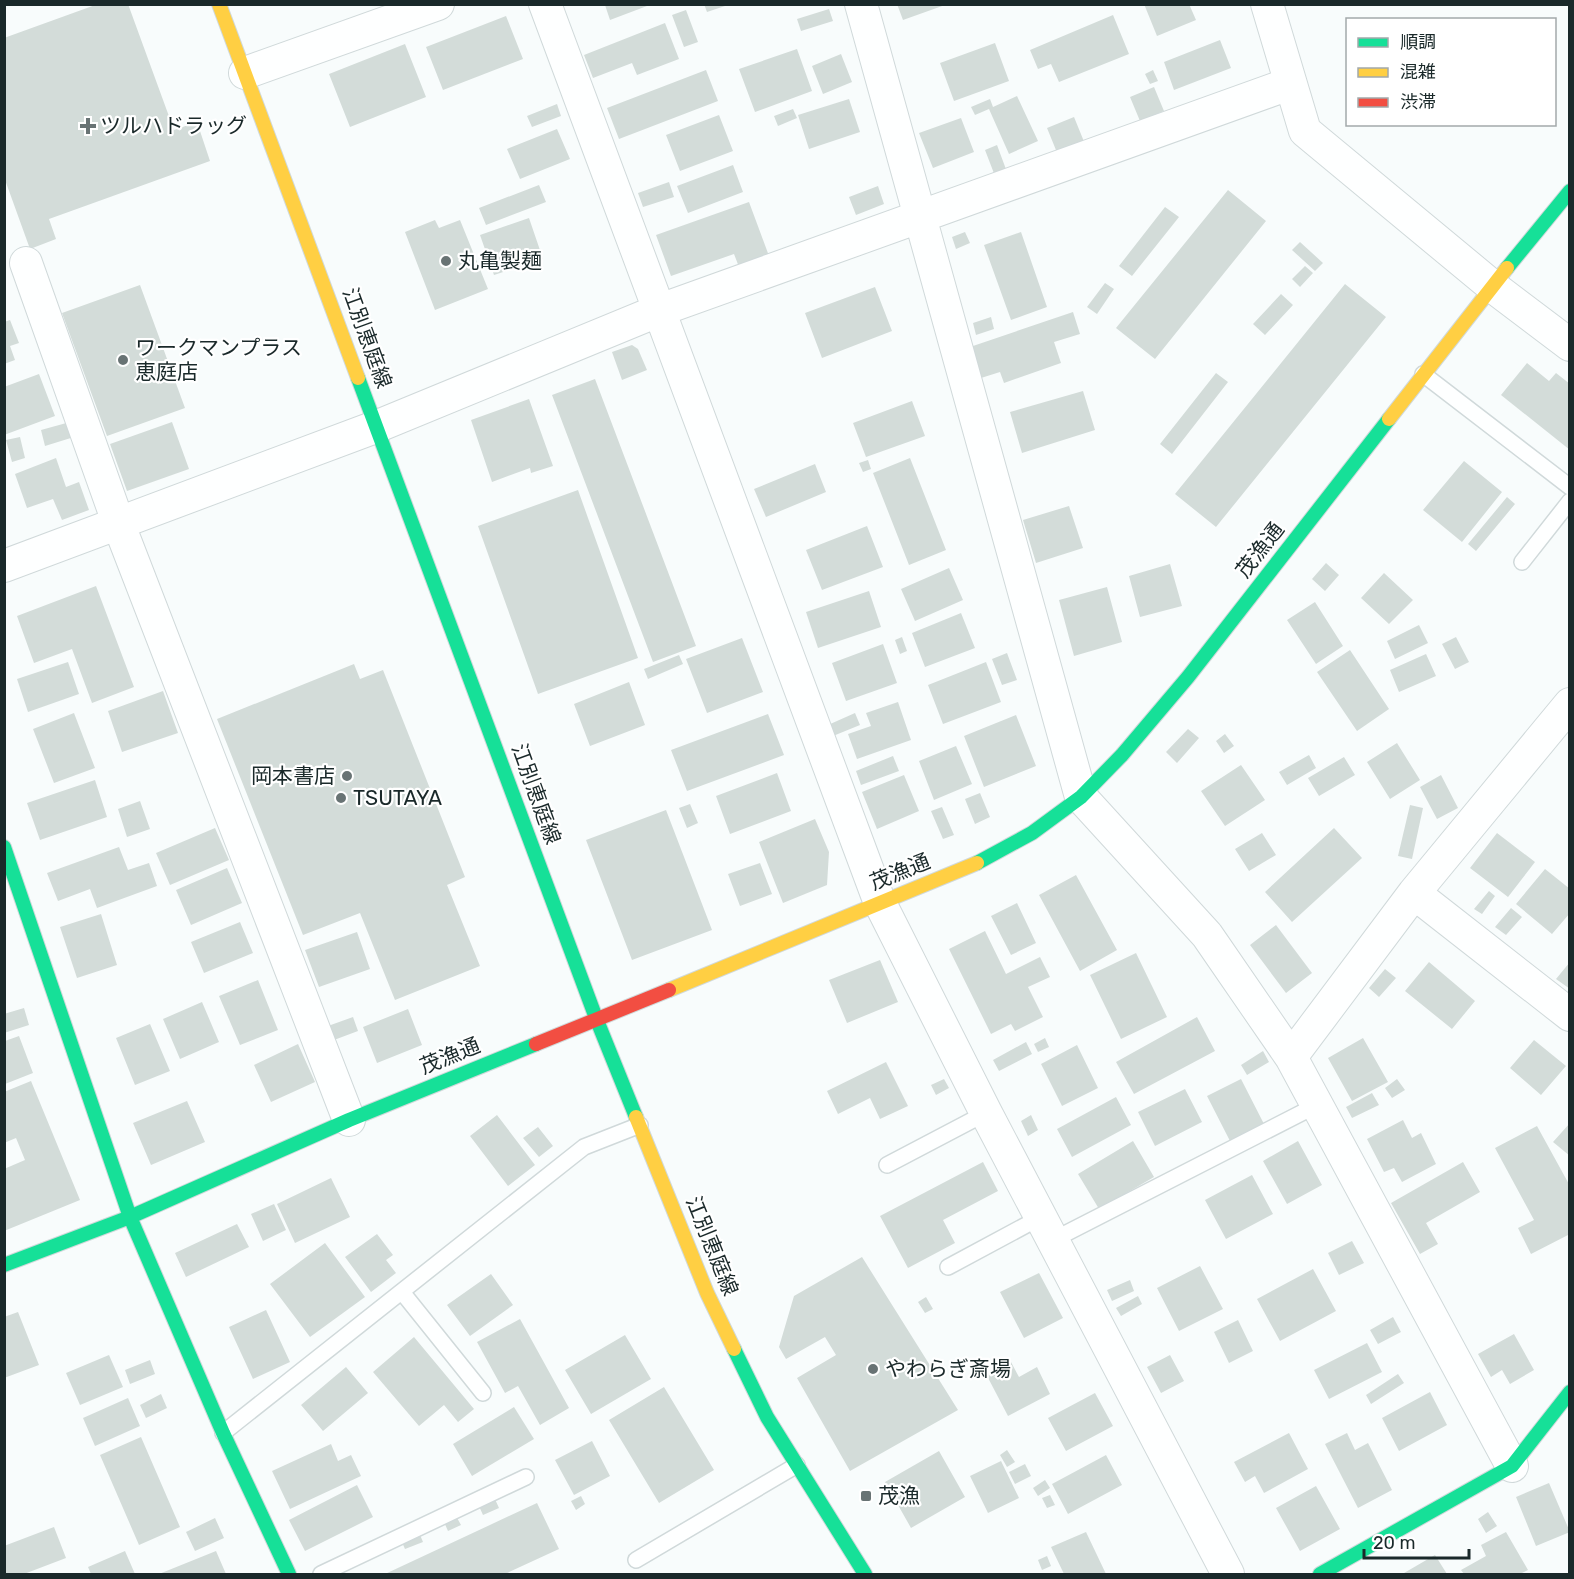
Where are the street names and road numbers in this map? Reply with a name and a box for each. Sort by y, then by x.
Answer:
street label: 江別恵庭線 [338,284,397,391]
street label: 茂漁通 [1230,517,1289,582]
street label: 江別恵庭線 [507,740,566,847]
street label: 茂漁通 [866,848,934,895]
street label: 茂漁通 [416,1032,484,1079]
street label: 江別恵庭線 [681,1192,744,1299]

